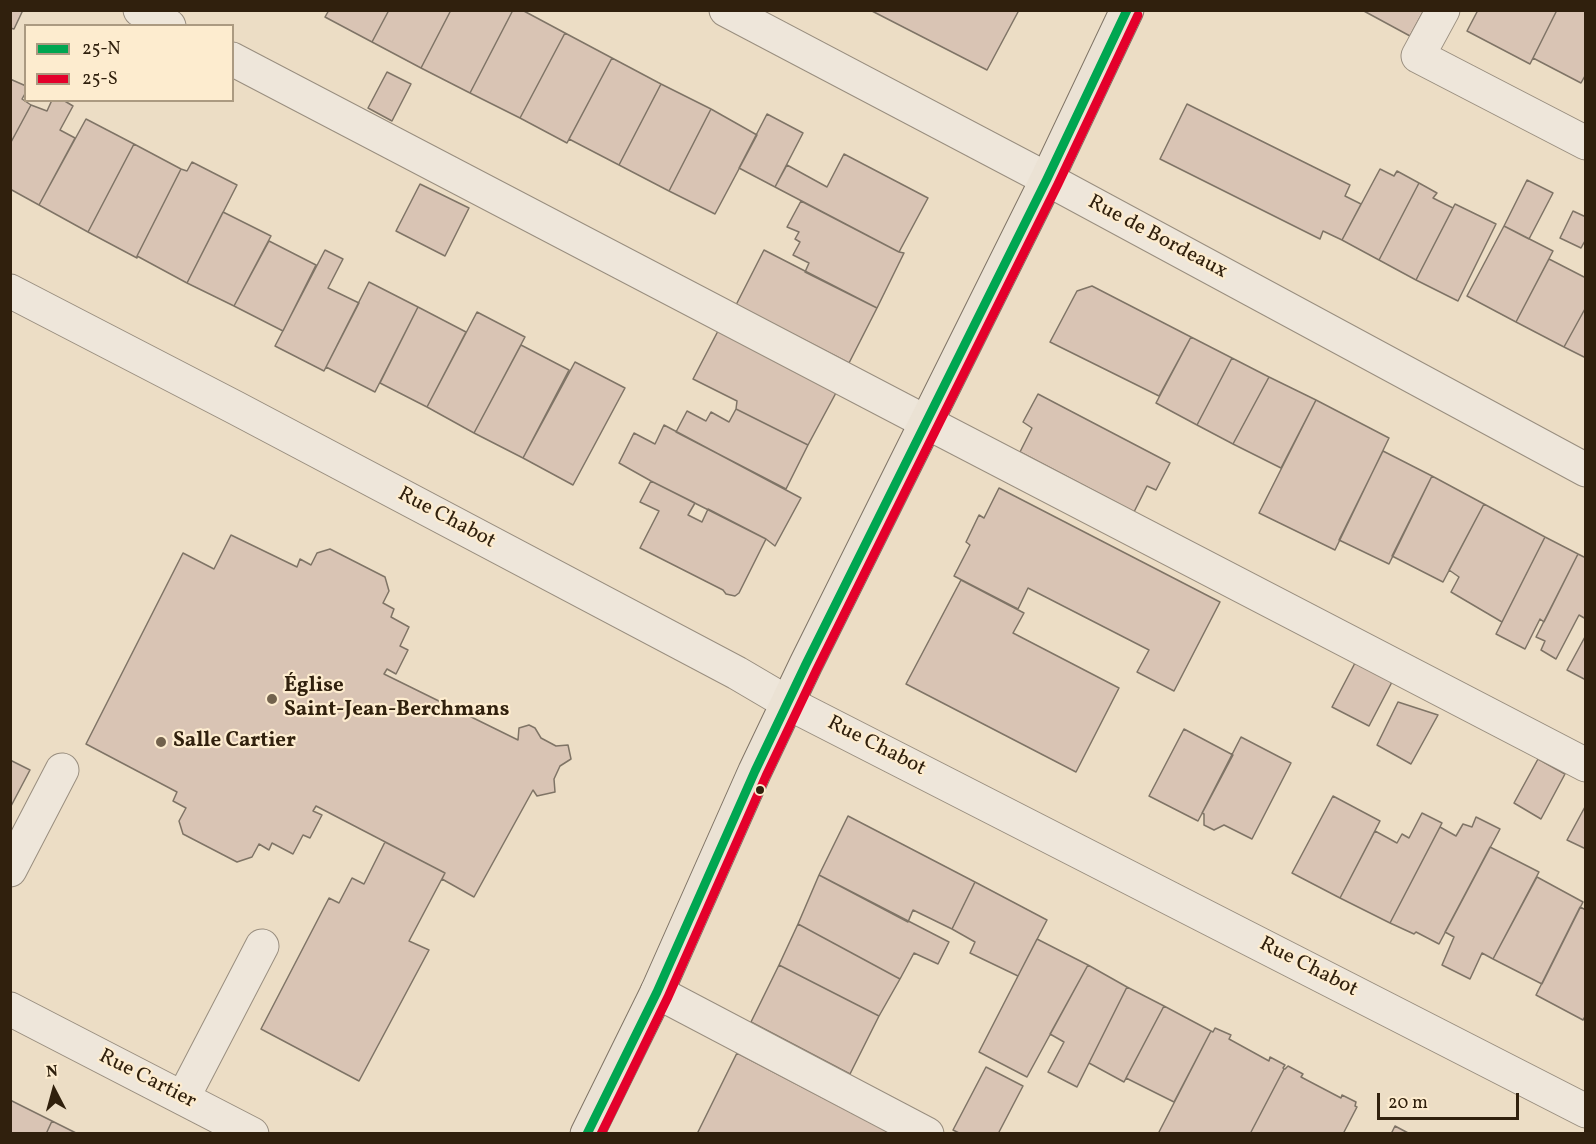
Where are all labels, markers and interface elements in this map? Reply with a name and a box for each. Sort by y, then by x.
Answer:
legend [24,24,234,102]
text: 25-N [82,37,121,62]
text: 25-S [82,67,118,92]
street label: Rue de Bordeaux [1083,191,1231,285]
street label: Rue Chabot [393,483,499,555]
place label: Église Saint-Jean-Berchmans [284,674,509,724]
marker: Église Saint-Jean-Berchmans [265,692,279,706]
street label: Rue Chabot [823,711,929,783]
place label: Salle Cartier [173,729,296,755]
marker: Salle Cartier [154,735,168,749]
unlabelled marker [754,784,766,796]
street label: Rue Chabot [1255,932,1361,1004]
street label: Rue Cartier [94,1045,200,1115]
north arrow [24,1060,84,1120]
text: N [45,1061,59,1084]
scale bar [1380,1081,1522,1119]
text: 20 m [1388,1091,1428,1116]

